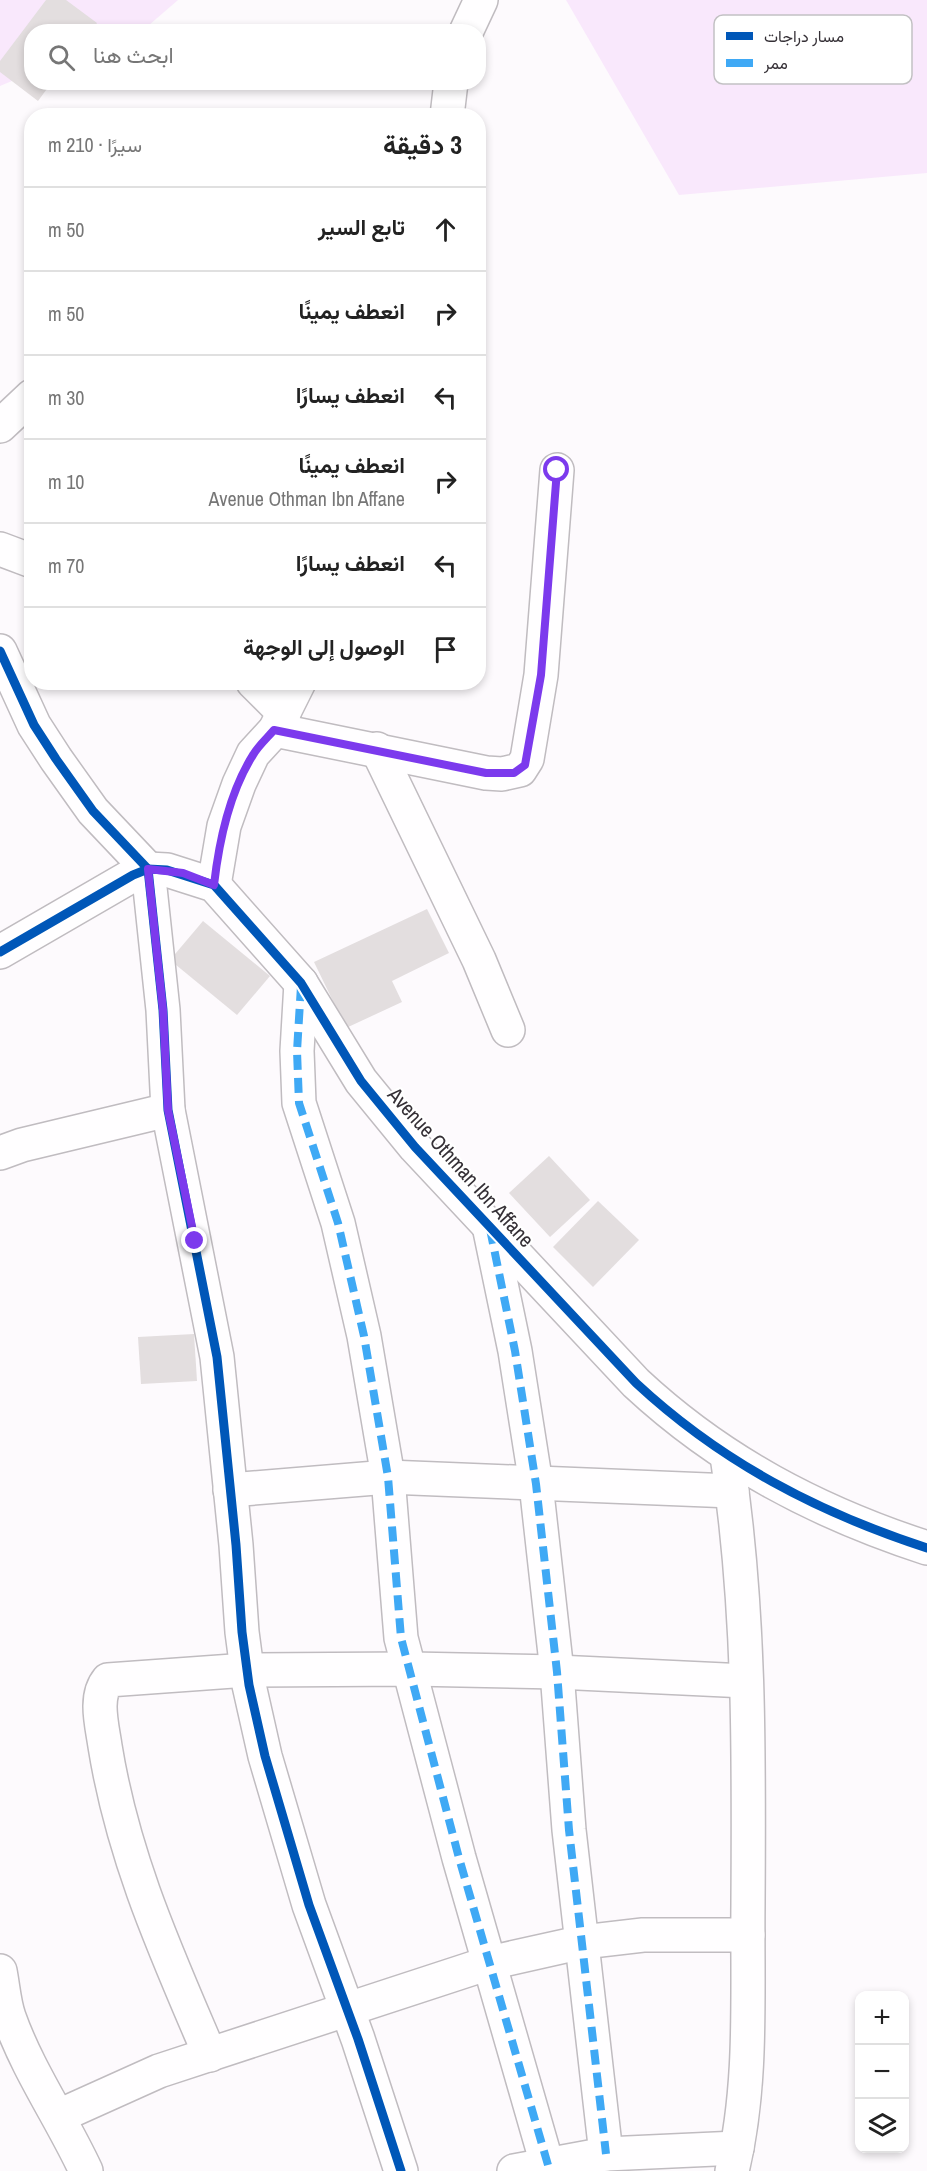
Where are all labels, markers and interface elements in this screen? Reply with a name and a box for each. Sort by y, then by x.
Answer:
legend [714,15,912,84]
search box [24,24,486,90]
text: مسار دراجات [764,25,844,47]
text: ابحث هنا [93,40,174,70]
icon: search [45,41,78,74]
text: ممر [763,52,788,74]
text: 3 دقيقة [383,127,462,162]
text: سيرًا · 210 m [48,131,142,158]
text: تابع السير [318,212,405,242]
icon: ahead [429,213,462,246]
text: 50 m [48,216,84,243]
text: انعطف يمينًا [299,296,405,326]
icon: right [429,297,462,330]
text: 50 m [48,300,84,327]
text: انعطف يسارًا [296,380,405,410]
icon: left [429,381,462,414]
text: 30 m [48,384,84,411]
text: انعطف يمينًا [299,450,405,480]
route start [543,456,569,482]
icon: right [429,465,462,498]
text: 10 m [48,468,84,495]
text: Avenue Othman Ibn Affane [209,485,405,512]
text: انعطف يسارًا [296,548,405,578]
icon: left [429,549,462,582]
text: 70 m [48,552,84,579]
text: الوصول إلى الوجهة [243,632,405,662]
icon: arrive [429,633,462,666]
street label: Avenue Othman Ibn Affane [381,1080,541,1253]
route end [181,1227,207,1253]
map controls [855,1991,909,2153]
button: + [855,1991,909,2045]
button: − [855,2045,909,2099]
button: layers [855,2099,909,2153]

